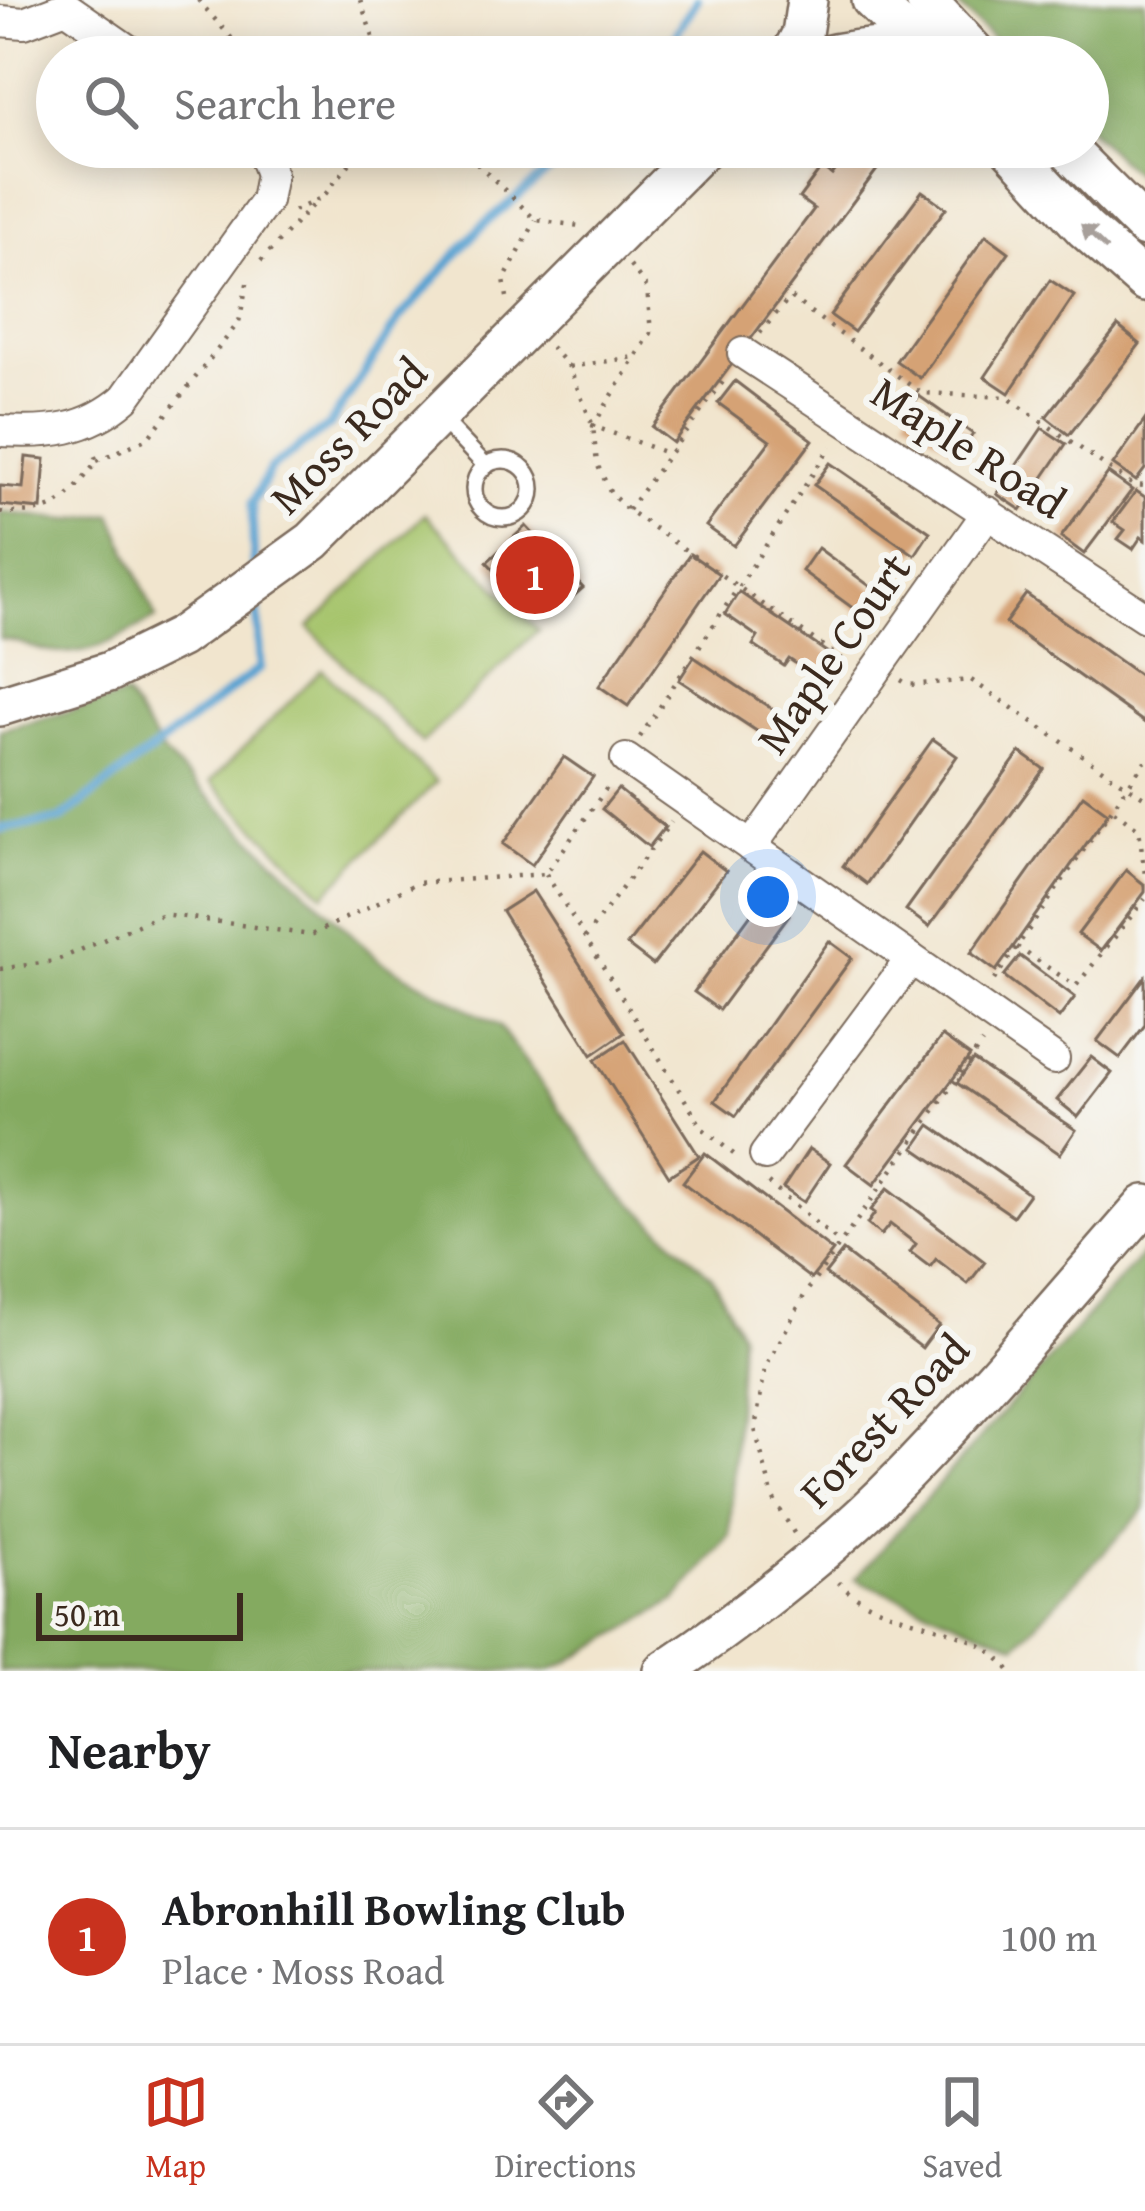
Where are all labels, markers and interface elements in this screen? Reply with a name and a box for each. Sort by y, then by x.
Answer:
search box [36,36,1109,168]
icon: search [78,69,144,135]
text: Search here [174,70,396,135]
one-way arrow [1080,224,1109,252]
street label: Moss Road [254,341,441,528]
street label: Maple Road [859,359,1079,534]
pin: 1 [496,530,574,620]
street label: Maple Court [739,539,926,766]
your location [738,867,798,927]
street label: Forest Road [784,1318,983,1521]
scale bar [36,1587,243,1640]
text: 50 m [54,1590,120,1638]
text: Nearby [48,1712,211,1787]
text: Abronhill Bowling Club [162,1876,626,1941]
text: 1 [77,1908,97,1965]
text: 100 m [1000,1908,1097,1965]
text: Place · Moss Road [162,1941,445,1998]
tab: Map [143,2069,209,2189]
tab: Directions [495,2069,636,2189]
tab: Saved [922,2069,1002,2189]

